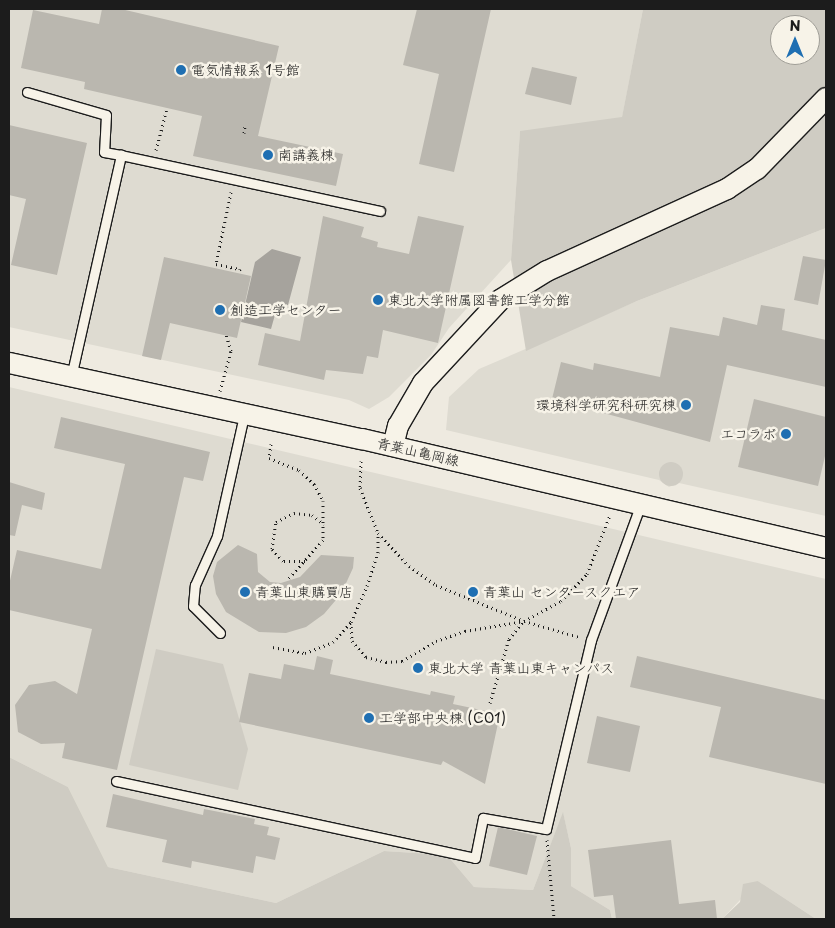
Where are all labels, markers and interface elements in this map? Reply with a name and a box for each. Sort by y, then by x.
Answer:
north arrow [770,15,820,65]
text: N [789,15,801,36]
place label: 電気情報系 1号館 [191,62,300,78]
marker: 電気情報系 1号館 [175,64,187,76]
place label: 南講義棟 [278,147,334,163]
marker: 南講義棟 [262,149,274,161]
place label: 東北大学附属図書館工学分館 [388,292,570,308]
marker: 東北大学附属図書館工学分館 [372,294,384,306]
place label: 創造工学センター [230,302,342,318]
marker: 創造工学センター [214,304,226,316]
place label: 環境科学研究科研究棟 [536,397,676,413]
marker: 環境科学研究科研究棟 [680,399,692,411]
place label: エコラボ [720,426,776,442]
marker: エコラボ [780,428,792,440]
street label: 青葉山亀岡線 [375,434,461,470]
place label: 青葉山東購買店 [255,584,353,600]
place label: 青葉山 センタースクエア [483,584,642,600]
marker: 青葉山東購買店 [239,586,251,598]
marker: 青葉山 センタースクエア [467,586,479,598]
place label: 東北大学 青葉山東キャンパス [428,660,615,676]
marker: 東北大学 青葉山東キャンパス [412,662,424,674]
place label: 工学部中央棟 (C01) [379,710,506,726]
marker: 工学部中央棟 (C01) [363,712,375,724]

